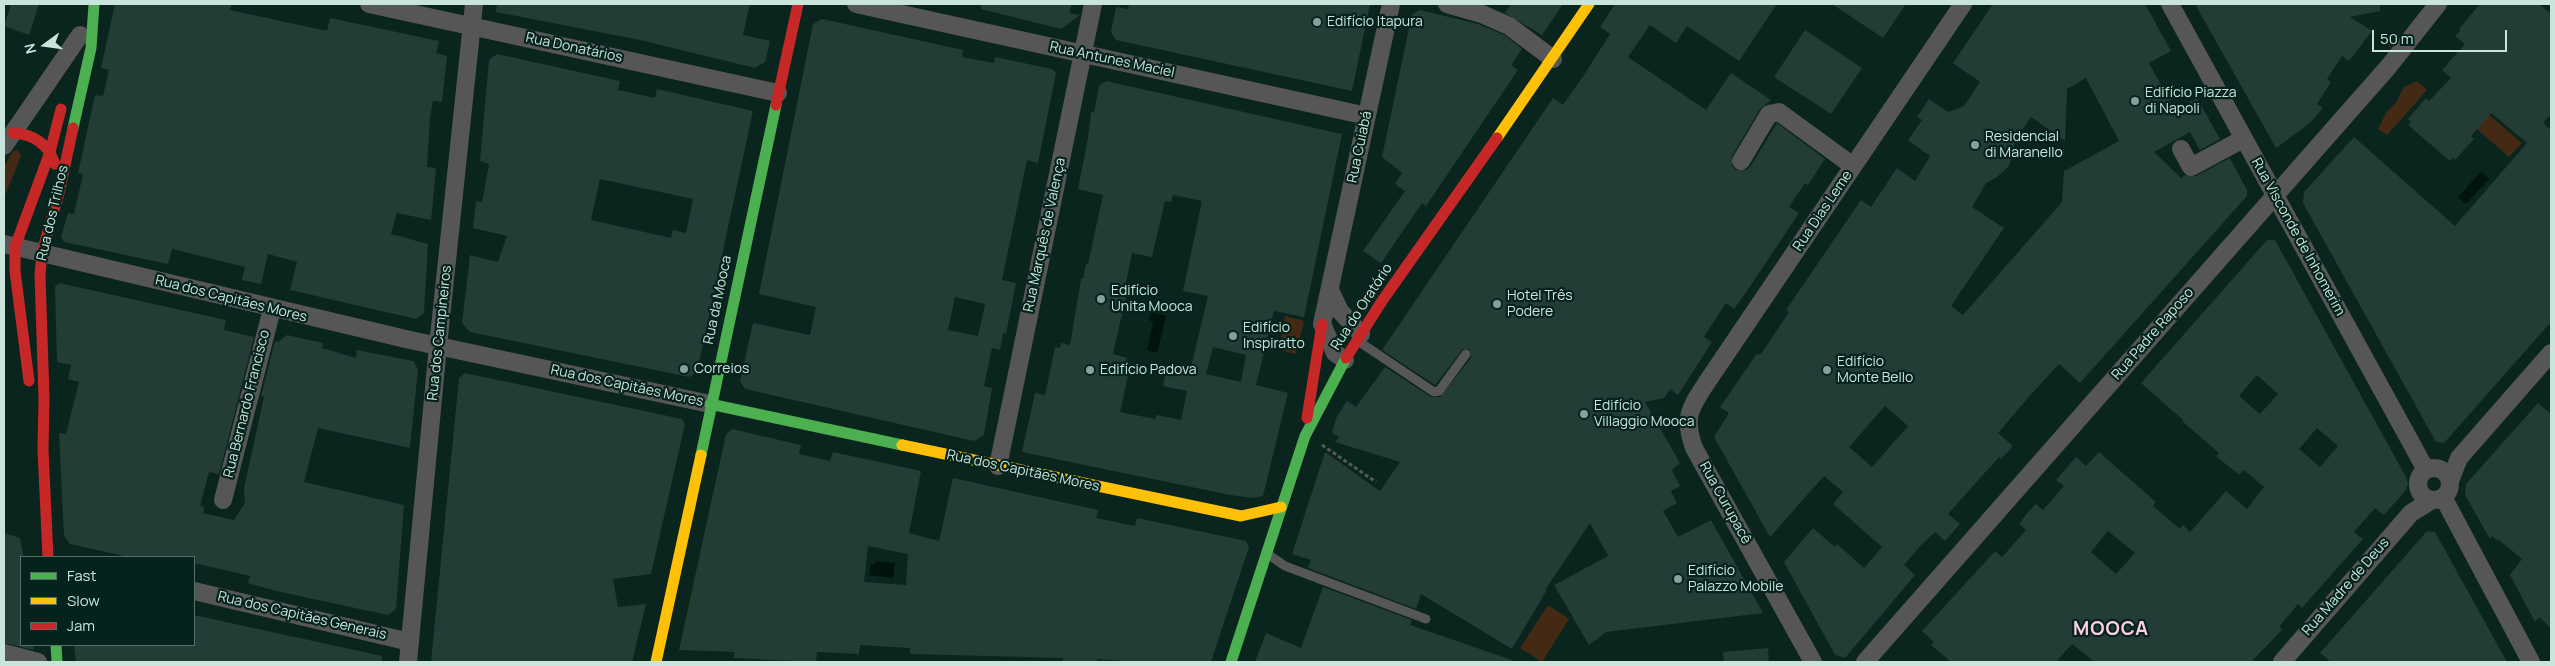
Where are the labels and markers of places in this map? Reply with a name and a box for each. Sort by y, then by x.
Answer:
place label: Edifício Itapura [1327,14,1423,30]
marker: Edifício Itapura [1311,16,1323,28]
place label: Edifício Piazza di Napoli [2145,85,2237,118]
marker: Edifício Piazza di Napoli [2129,95,2141,107]
place label: Residencial di Maranello [1985,129,2063,162]
marker: Residencial di Maranello [1969,139,1981,151]
place label: Edifício Unita Mooca [1111,283,1192,316]
place label: Hotel Três Podere [1507,288,1573,321]
marker: Edifício Unita Mooca [1095,293,1107,305]
marker: Hotel Três Podere [1491,298,1503,310]
place label: Edifício Inspiratto [1243,320,1305,352]
marker: Edifício Inspiratto [1227,330,1239,342]
place label: Edifício Monte Bello [1837,354,1913,387]
place label: Correios [694,361,749,377]
place label: Edifício Padova [1100,362,1197,378]
marker: Correios [678,363,690,375]
marker: Edifício Padova [1084,364,1096,376]
marker: Edifício Monte Bello [1821,364,1833,376]
place label: Edifício Villaggio Mooca [1594,398,1694,431]
marker: Edifício Villaggio Mooca [1578,408,1590,420]
place label: Edifício Palazzo Mobile [1688,563,1783,596]
marker: Edifício Palazzo Mobile [1672,573,1684,585]

